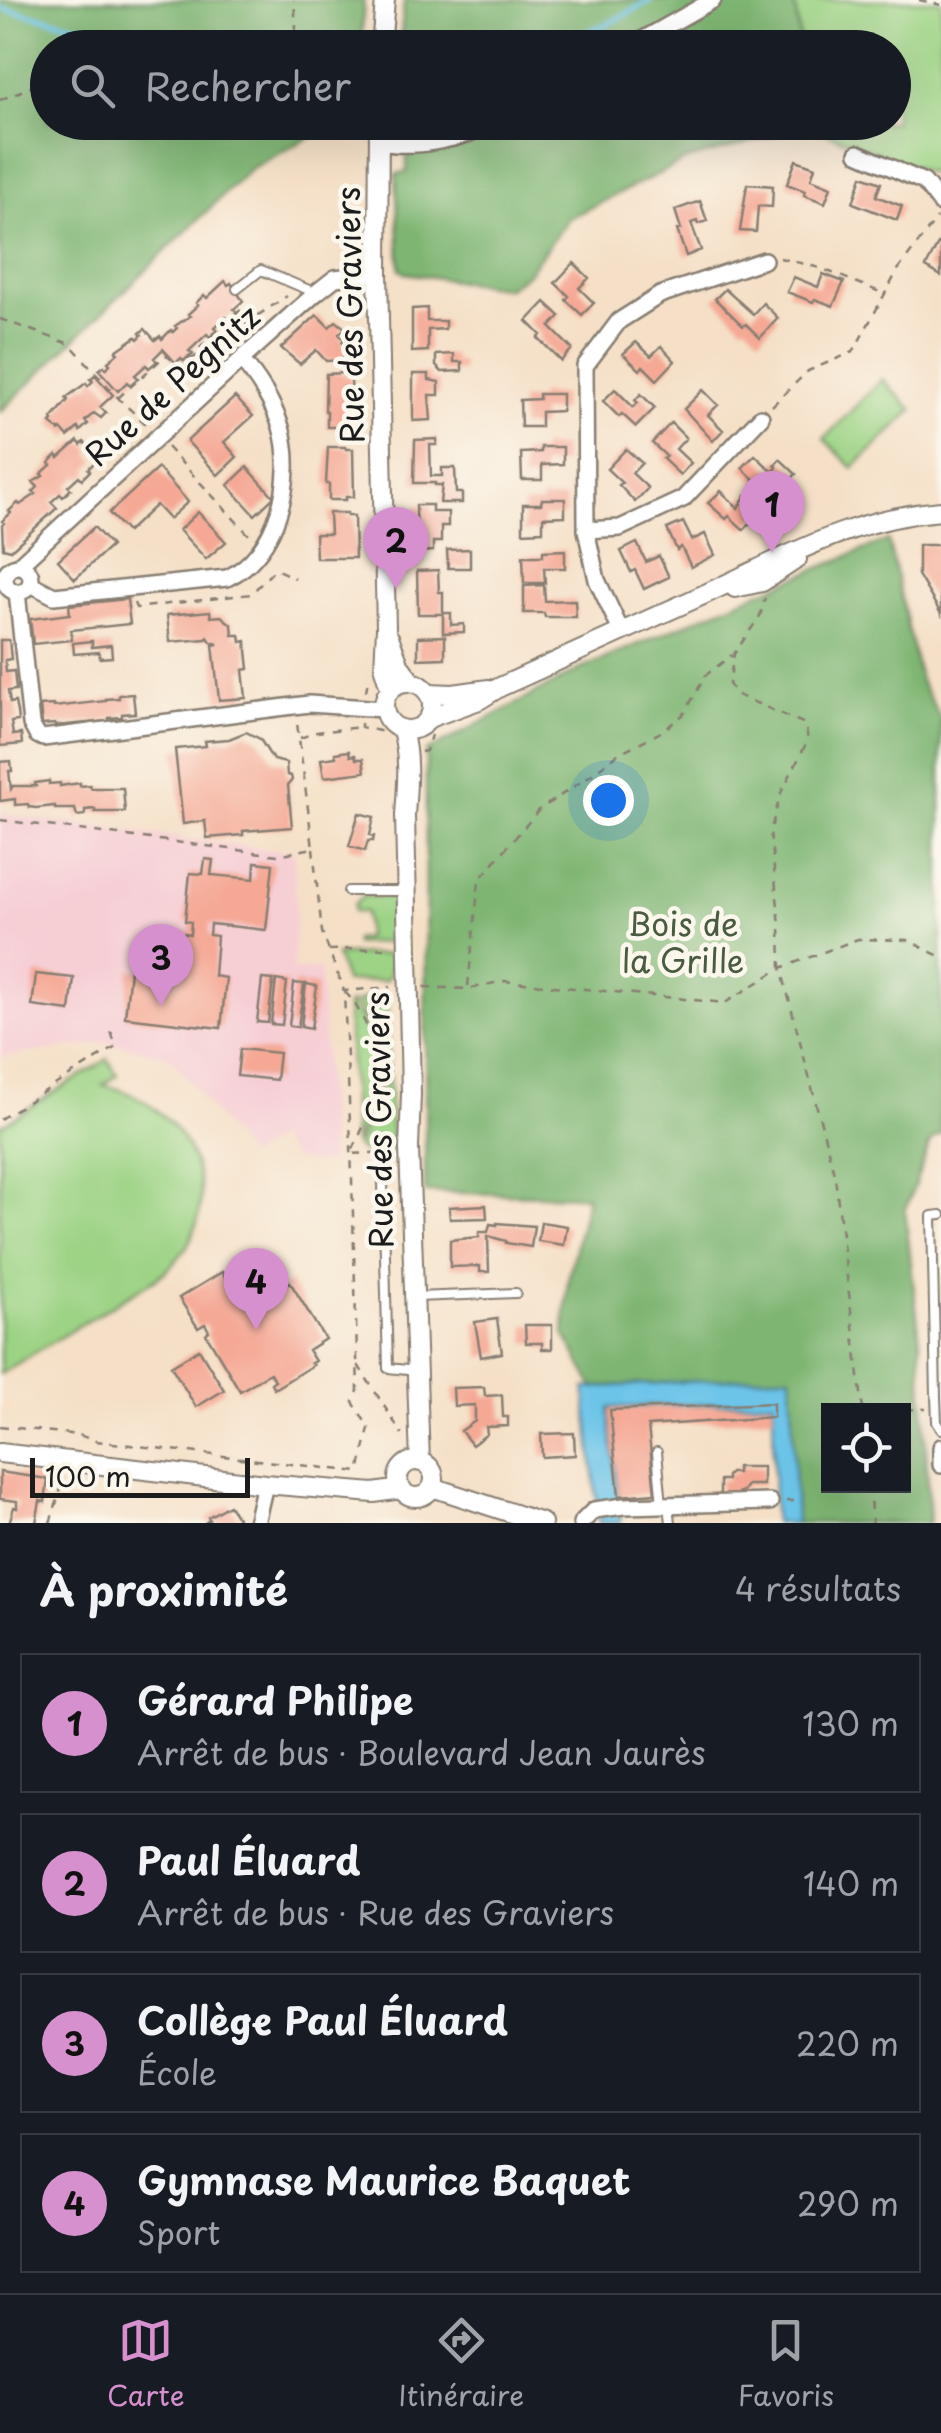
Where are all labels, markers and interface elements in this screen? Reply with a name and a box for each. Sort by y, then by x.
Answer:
search box [30,30,911,140]
text: Rechercher [145,57,351,114]
icon: search [65,58,120,113]
street label: Rue des Graviers [323,186,375,444]
street label: Rue de Pegnitz [73,293,270,476]
pin: 1 [740,470,804,553]
pin: 2 [364,506,428,589]
your location [583,775,634,826]
park label: Bois de la Grille [622,899,744,984]
pin: 3 [128,924,194,1006]
street label: Rue des Graviers [352,991,404,1249]
pin: 4 [224,1248,288,1330]
map controls [821,1403,911,1493]
button: locate [821,1403,911,1493]
scale bar [30,1453,250,1498]
text: 100 m [45,1454,131,1497]
text: À proximité [40,1557,288,1620]
text: 4 résultats [735,1564,901,1612]
text: Gérard Philipe [137,1671,414,1728]
text: 1 [67,1699,82,1747]
text: 130 m [802,1699,899,1747]
text: Arrêt de bus · Boulevard Jean Jaurès [137,1728,706,1776]
text: Paul Éluard [137,1831,360,1888]
text: 2 [63,1859,86,1907]
text: 140 m [803,1859,899,1907]
text: Arrêt de bus · Rue des Graviers [137,1888,614,1936]
text: Collège Paul Éluard [137,1991,508,2048]
text: 3 [64,2019,85,2067]
text: 220 m [796,2019,899,2067]
text: École [137,2048,217,2096]
text: Gymnase Maurice Baquet [137,2151,631,2208]
text: 4 [64,2179,85,2227]
text: 290 m [797,2179,899,2227]
text: Sport [137,2208,220,2256]
tab: Carte [107,2313,185,2416]
tab: Itinéraire [398,2313,524,2416]
tab: Favoris [738,2313,834,2416]

